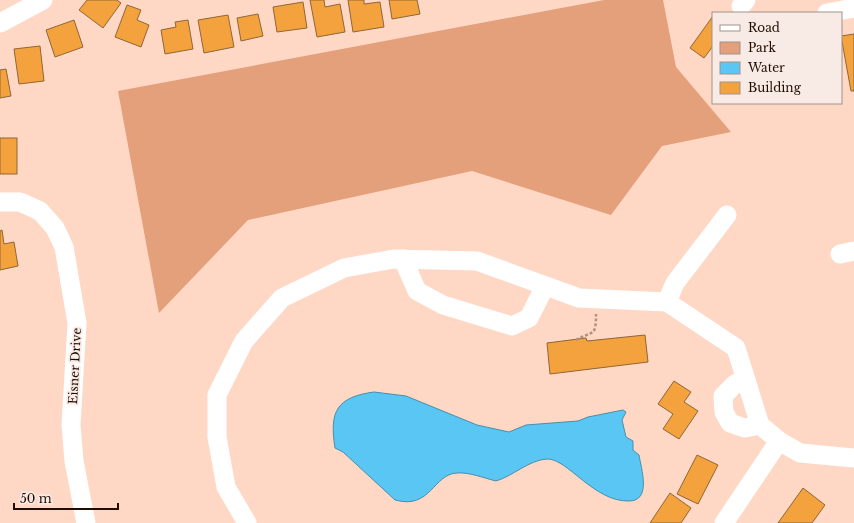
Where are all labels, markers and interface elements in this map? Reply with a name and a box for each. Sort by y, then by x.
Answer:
legend [712,12,842,104]
text: Road [748,20,780,35]
text: Park [748,40,776,55]
text: Water [747,60,785,75]
text: Building [748,80,802,95]
street label: Eisner Drive [65,327,84,405]
scale bar [14,485,118,511]
text: 50 m [20,491,52,506]

